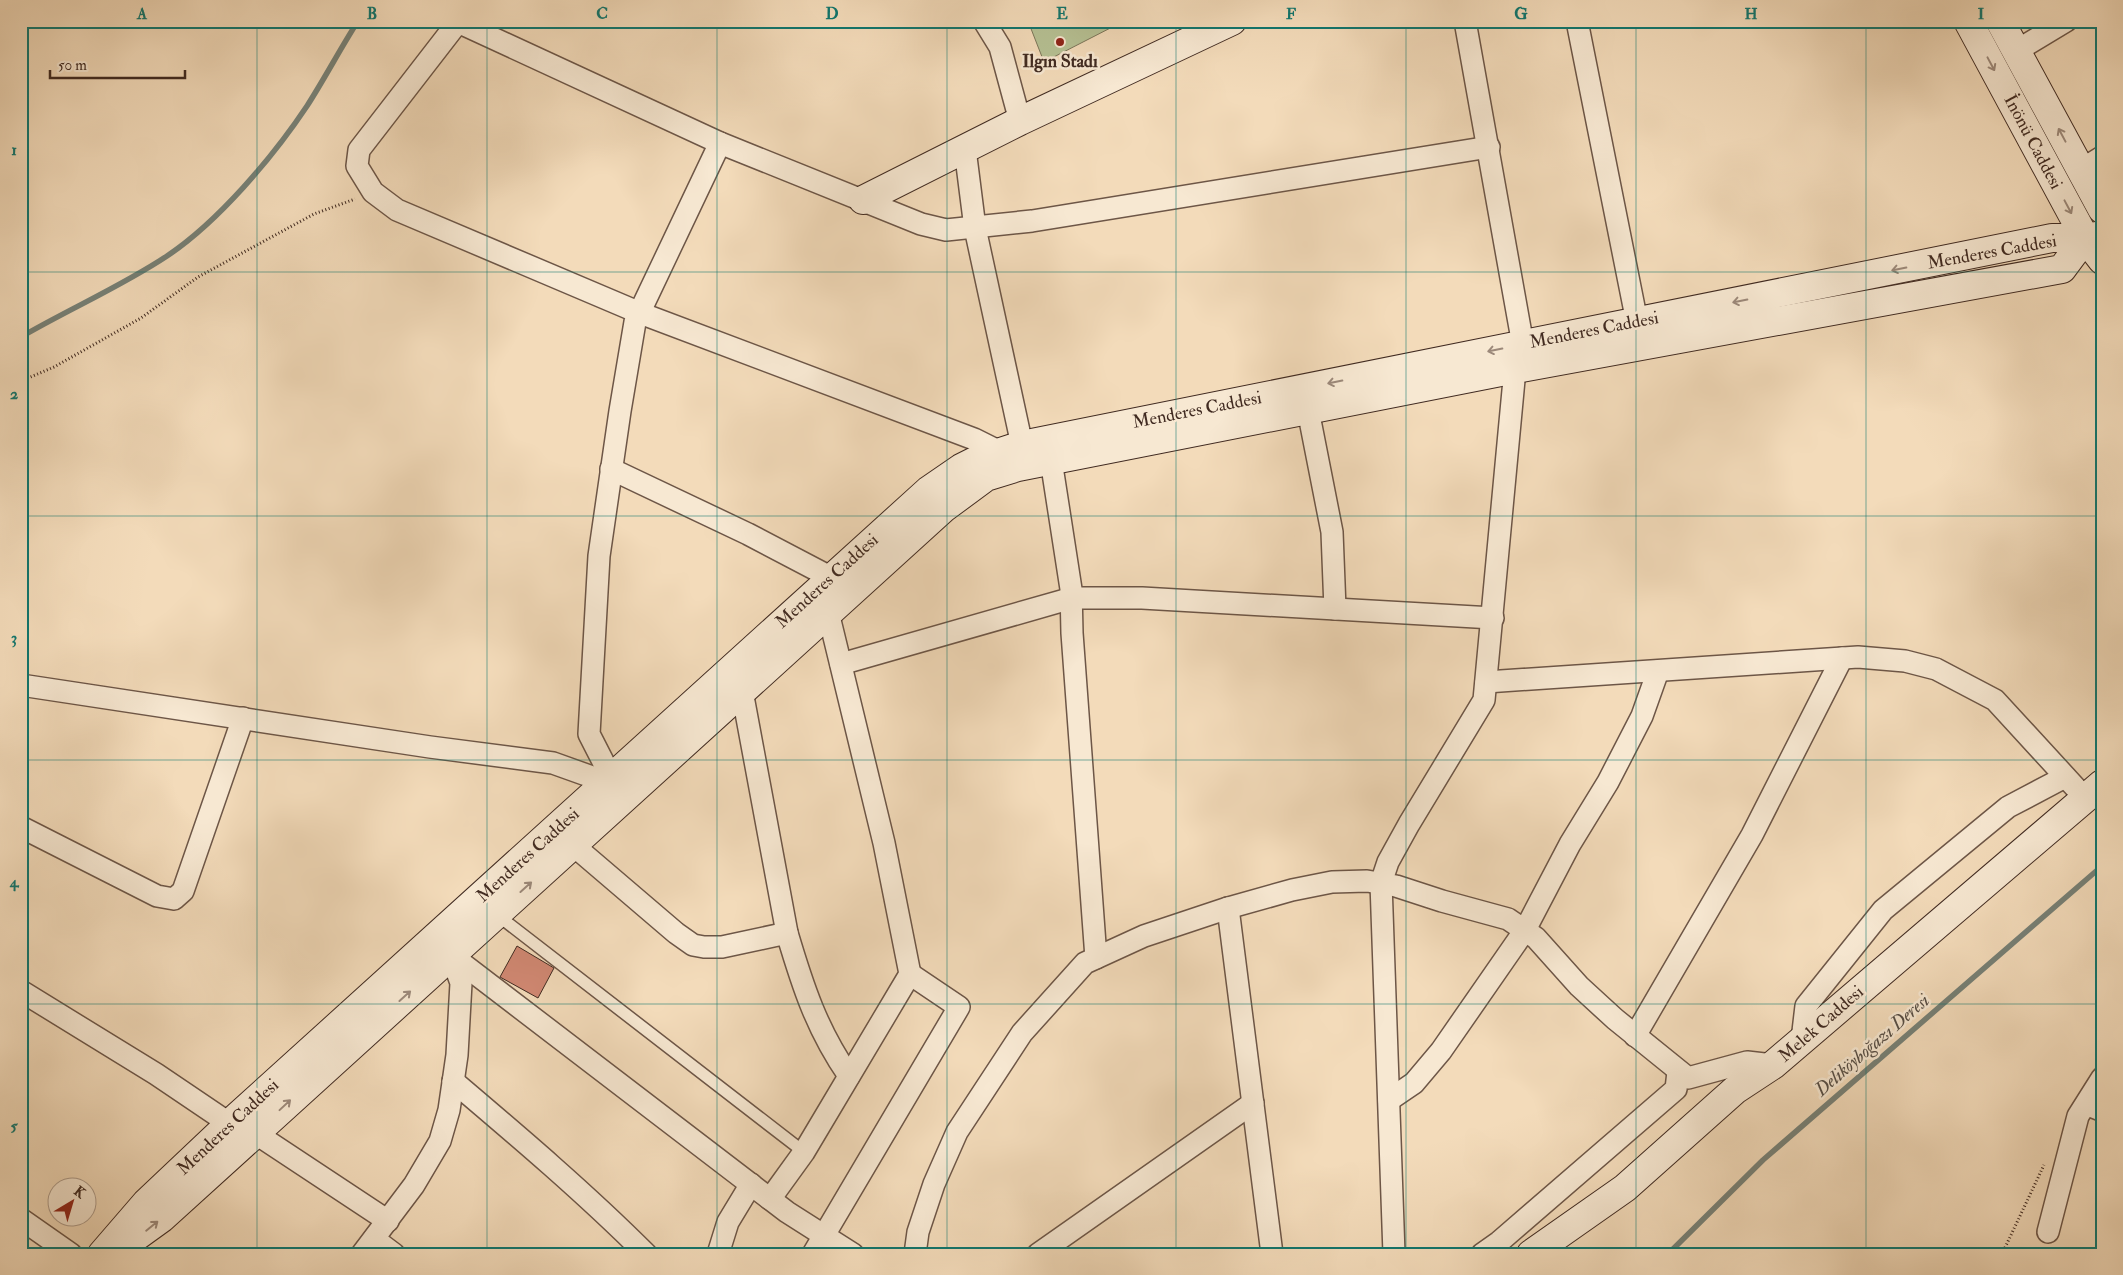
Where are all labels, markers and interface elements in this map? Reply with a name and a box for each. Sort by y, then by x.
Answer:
text: A [136,4,148,24]
text: B [367,4,377,24]
text: C [596,4,608,24]
text: D [825,4,839,24]
text: E [1056,4,1068,24]
text: F [1286,4,1296,24]
text: G [1514,4,1528,24]
text: H [1744,4,1758,24]
text: I [1978,4,1985,24]
marker: Ilgın Stadı [1054,36,1066,48]
scale bar [50,48,185,80]
place label: Ilgın Stadı [1022,50,1098,73]
text: 50 m [58,56,87,75]
one-way arrow [1987,56,1996,71]
street label: İnönü Caddesi [1998,91,2068,194]
one-way arrow [2057,128,2066,143]
text: 1 [11,140,17,160]
one-way arrow [2064,199,2073,214]
street label: Menderes Caddesi [1925,229,2059,275]
one-way arrow [1892,265,1908,274]
one-way arrow [1732,297,1748,306]
street label: Menderes Caddesi [1527,306,1661,354]
one-way arrow [1487,346,1503,356]
one-way arrow [1328,378,1344,387]
text: 2 [10,384,18,404]
street label: Menderes Caddesi [1130,386,1264,434]
street label: Menderes Caddesi [771,528,884,633]
text: 3 [11,628,17,648]
street label: Menderes Caddesi [472,802,585,907]
text: 4 [9,872,20,892]
one-way arrow [520,881,533,893]
street label: Melek Caddesi [1774,980,1869,1067]
water label: Deliköyboğazı Deresi [1809,989,1934,1102]
one-way arrow [399,990,412,1002]
street label: Menderes Caddesi [172,1074,284,1180]
one-way arrow [278,1099,291,1111]
text: 5 [10,1116,18,1136]
north arrow [48,1178,98,1228]
text: K [71,1182,90,1203]
one-way arrow [145,1220,158,1231]

